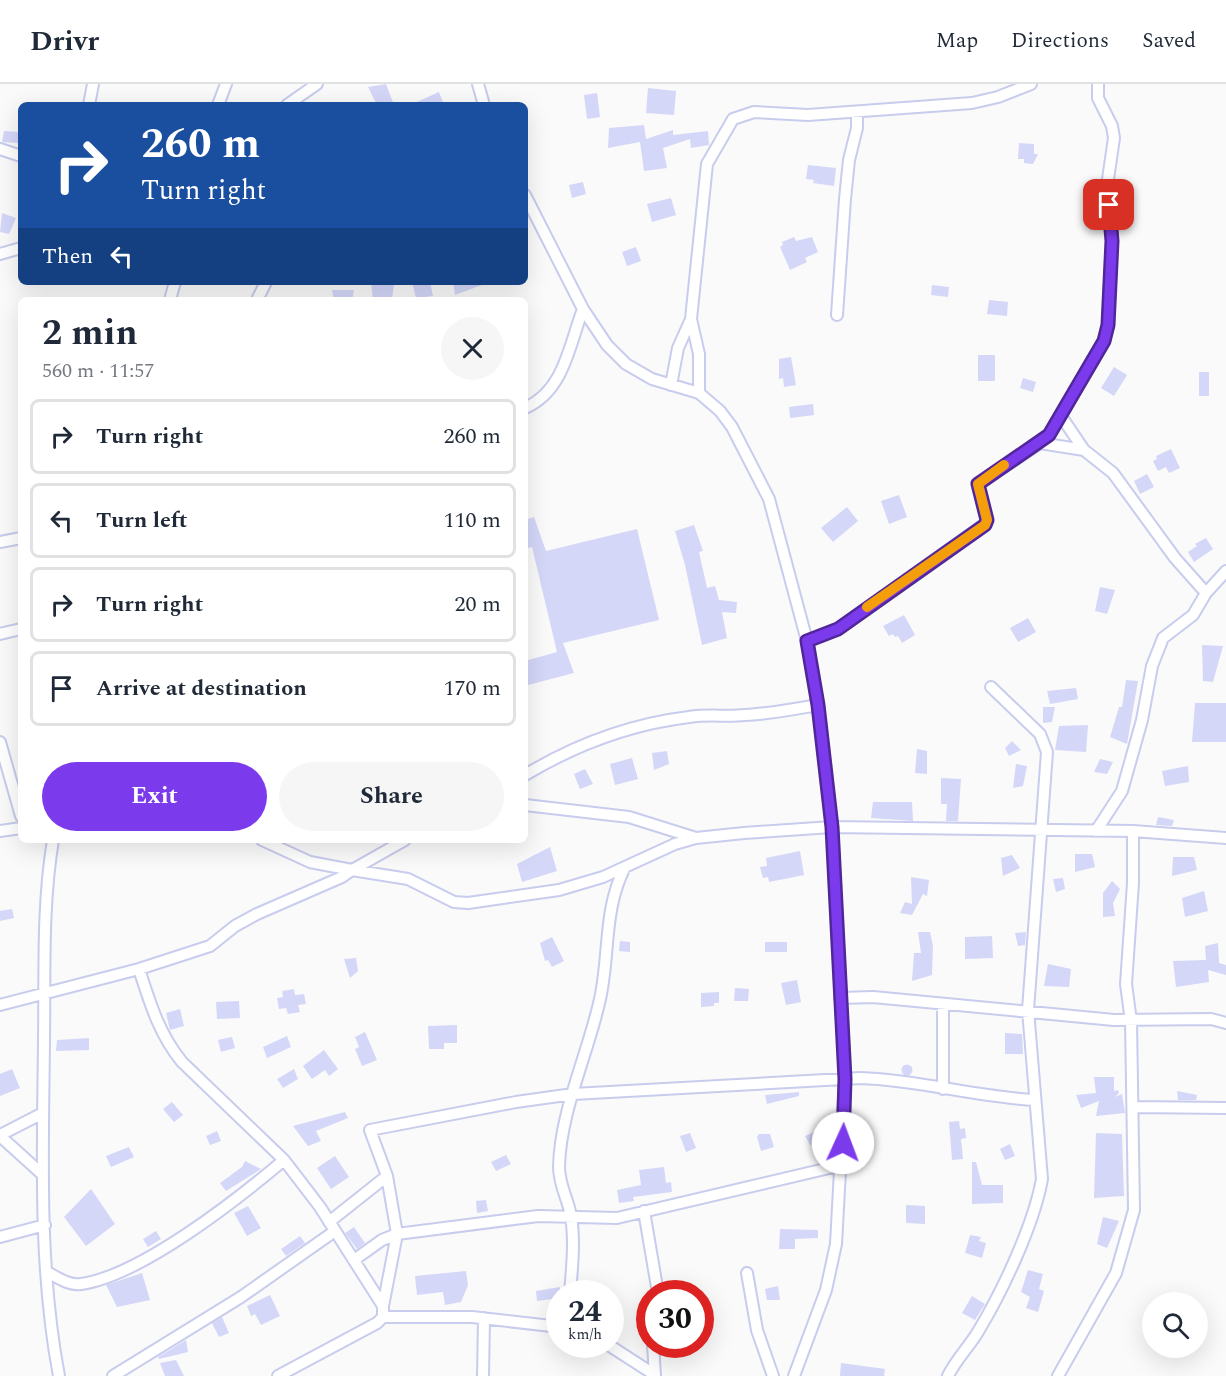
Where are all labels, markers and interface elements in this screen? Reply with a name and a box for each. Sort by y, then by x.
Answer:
text: Drivr [30,20,99,63]
text: Map [936,25,978,57]
text: Directions [1011,25,1109,57]
text: Saved [1142,25,1196,57]
text: 260 m [141,113,260,176]
icon: right [42,126,120,204]
text: Turn right [141,170,266,212]
pin [1083,179,1134,230]
icon: arrive [1092,188,1125,221]
text: Then [42,240,93,273]
icon: left [105,240,138,273]
text: 2 min [42,306,138,361]
button: close [441,317,504,380]
text: 560 m · 11:57 [42,356,154,386]
icon: right [45,420,78,453]
text: Turn right [96,420,203,453]
text: 260 m [444,420,501,453]
icon: left [45,504,78,537]
text: Turn left [96,504,188,537]
text: 110 m [444,504,501,537]
icon: right [45,588,78,621]
text: Turn right [96,588,203,621]
text: 20 m [455,588,501,621]
icon: arrive [45,672,78,705]
text: Arrive at destination [96,672,307,705]
text: 170 m [444,672,501,705]
button: Exit [42,762,267,831]
button: Share [279,762,504,831]
position arrow [811,1111,875,1175]
speed limit sign: 30 [636,1280,714,1358]
text: 24 [568,1289,602,1335]
map controls [1142,1292,1208,1358]
button: search [1142,1292,1208,1358]
text: km/h [568,1323,602,1346]

